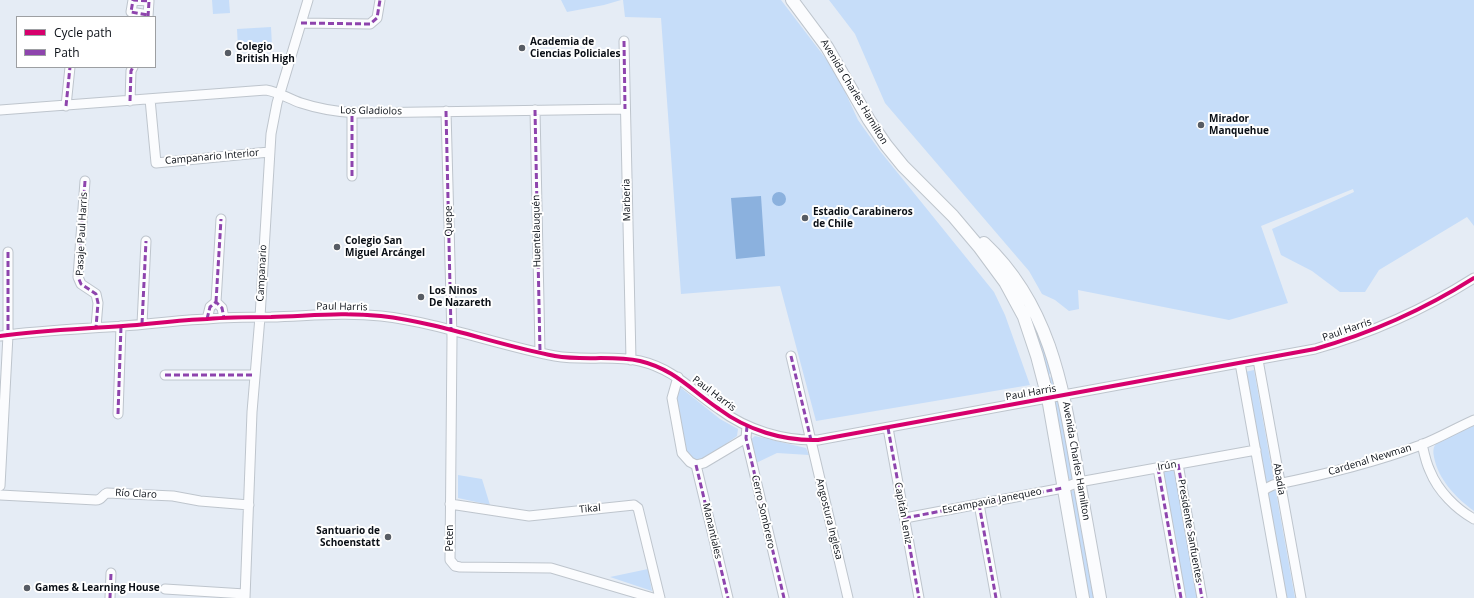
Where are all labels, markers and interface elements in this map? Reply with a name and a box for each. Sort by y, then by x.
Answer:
legend [16,16,156,68]
text: Cycle path [54,24,112,41]
place label: Academia de Ciencias Policiales [530,36,620,60]
street label: Avenida Charles Hamilton [818,37,890,147]
place label: Colegio British High [236,41,295,64]
marker: Academia de Ciencias Policiales [517,43,527,53]
text: Path [54,44,80,61]
marker: Colegio British High [223,48,233,58]
street label: Los Gladiolos [340,104,402,118]
place label: Mirador Manquehue [1209,113,1269,136]
marker: Mirador Manquehue [1196,120,1206,130]
street label: Campanario Interior [164,147,260,167]
street label: Marberia [621,179,633,221]
street label: Pasaje Paul Harris [74,192,90,276]
street label: Huentelauquén [530,195,544,267]
street label: Quepe [443,205,455,237]
place label: Estadio Carabineros de Chile [813,206,913,230]
marker: Estadio Carabineros de Chile [800,213,810,223]
place label: Colegio San Miguel Arcángel [345,235,425,258]
marker: Colegio San Miguel Arcángel [332,242,342,252]
street label: Campanario [255,244,269,302]
place label: Los Ninos De Nazareth [429,285,491,308]
marker: Los Ninos De Nazareth [416,292,426,302]
street label: Paul Harris [316,301,368,313]
street label: Paul Harris [1321,316,1373,344]
street label: Paul Harris [690,374,738,414]
street label: Paul Harris [1005,383,1057,403]
street label: Avenida Charles Hamilton [1060,401,1092,521]
street label: Cardenal Newman [1327,442,1413,478]
street label: Irún [1157,458,1177,474]
street label: Abadía [1270,462,1288,496]
street label: Cerro Sombrero [749,474,777,550]
street label: Angostura Inglesa [813,477,845,561]
street label: Presidente Sanfuentes [1175,478,1205,584]
street label: Capitán Leniz [892,481,914,545]
street label: Escampavia Janequeo [941,485,1043,517]
street label: Río Claro [115,487,157,501]
street label: Tikal [579,502,601,516]
street label: Manantiales [700,502,724,560]
place label: Santuario de Schoenstatt [316,525,380,548]
street label: Peten [444,525,456,551]
marker: Santuario de Schoenstatt [383,532,393,542]
place label: Games & Learning House [35,582,160,594]
marker: Games & Learning House [22,583,32,593]

